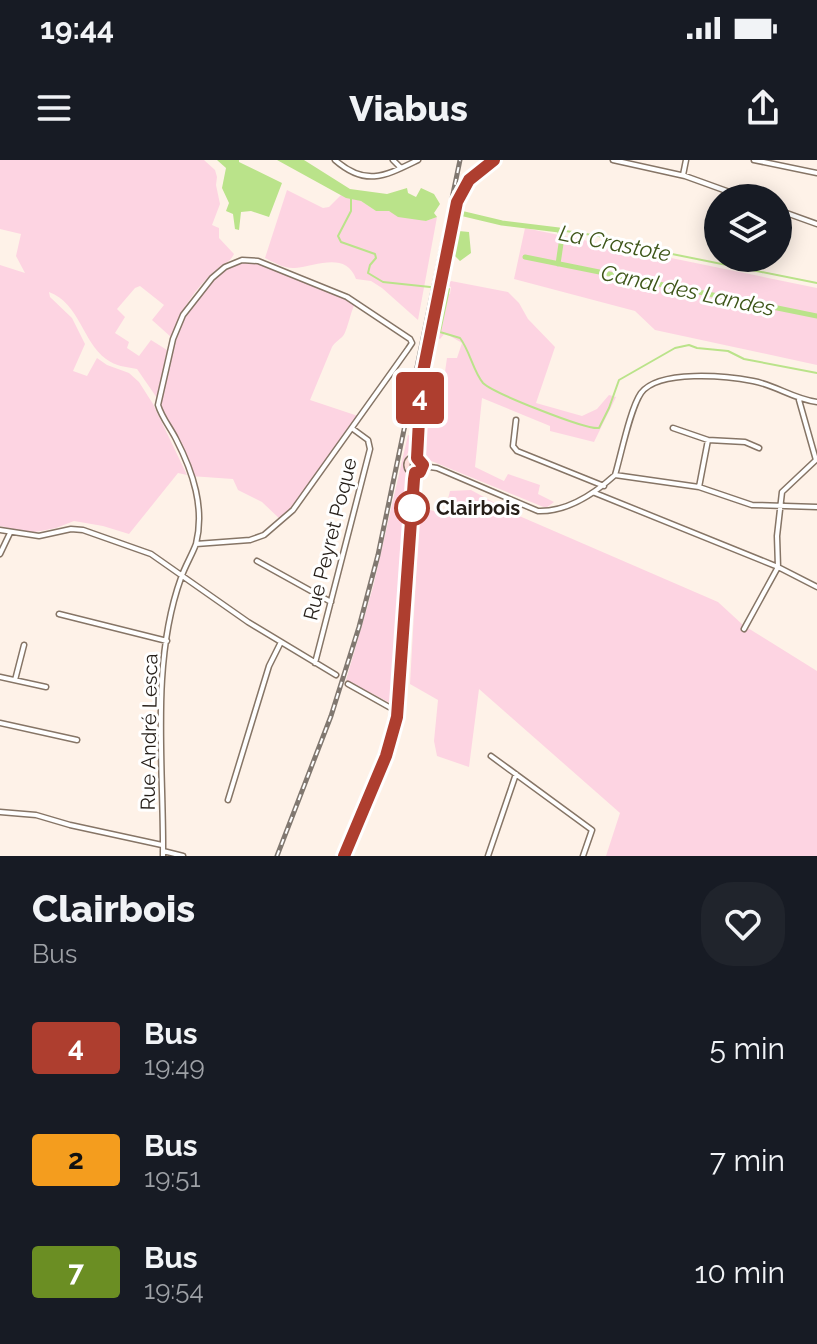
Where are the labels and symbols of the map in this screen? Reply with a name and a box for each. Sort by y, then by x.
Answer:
water label: La Crastote [557,219,673,267]
water label: Canal des Landes [599,259,777,321]
line badge: 4 [394,372,446,424]
street label: Rue Peyret Poque [298,455,362,623]
marker: Clairbois [395,491,429,525]
place label: Clairbois [436,496,520,520]
street label: Rue André Lesca [136,653,162,811]

